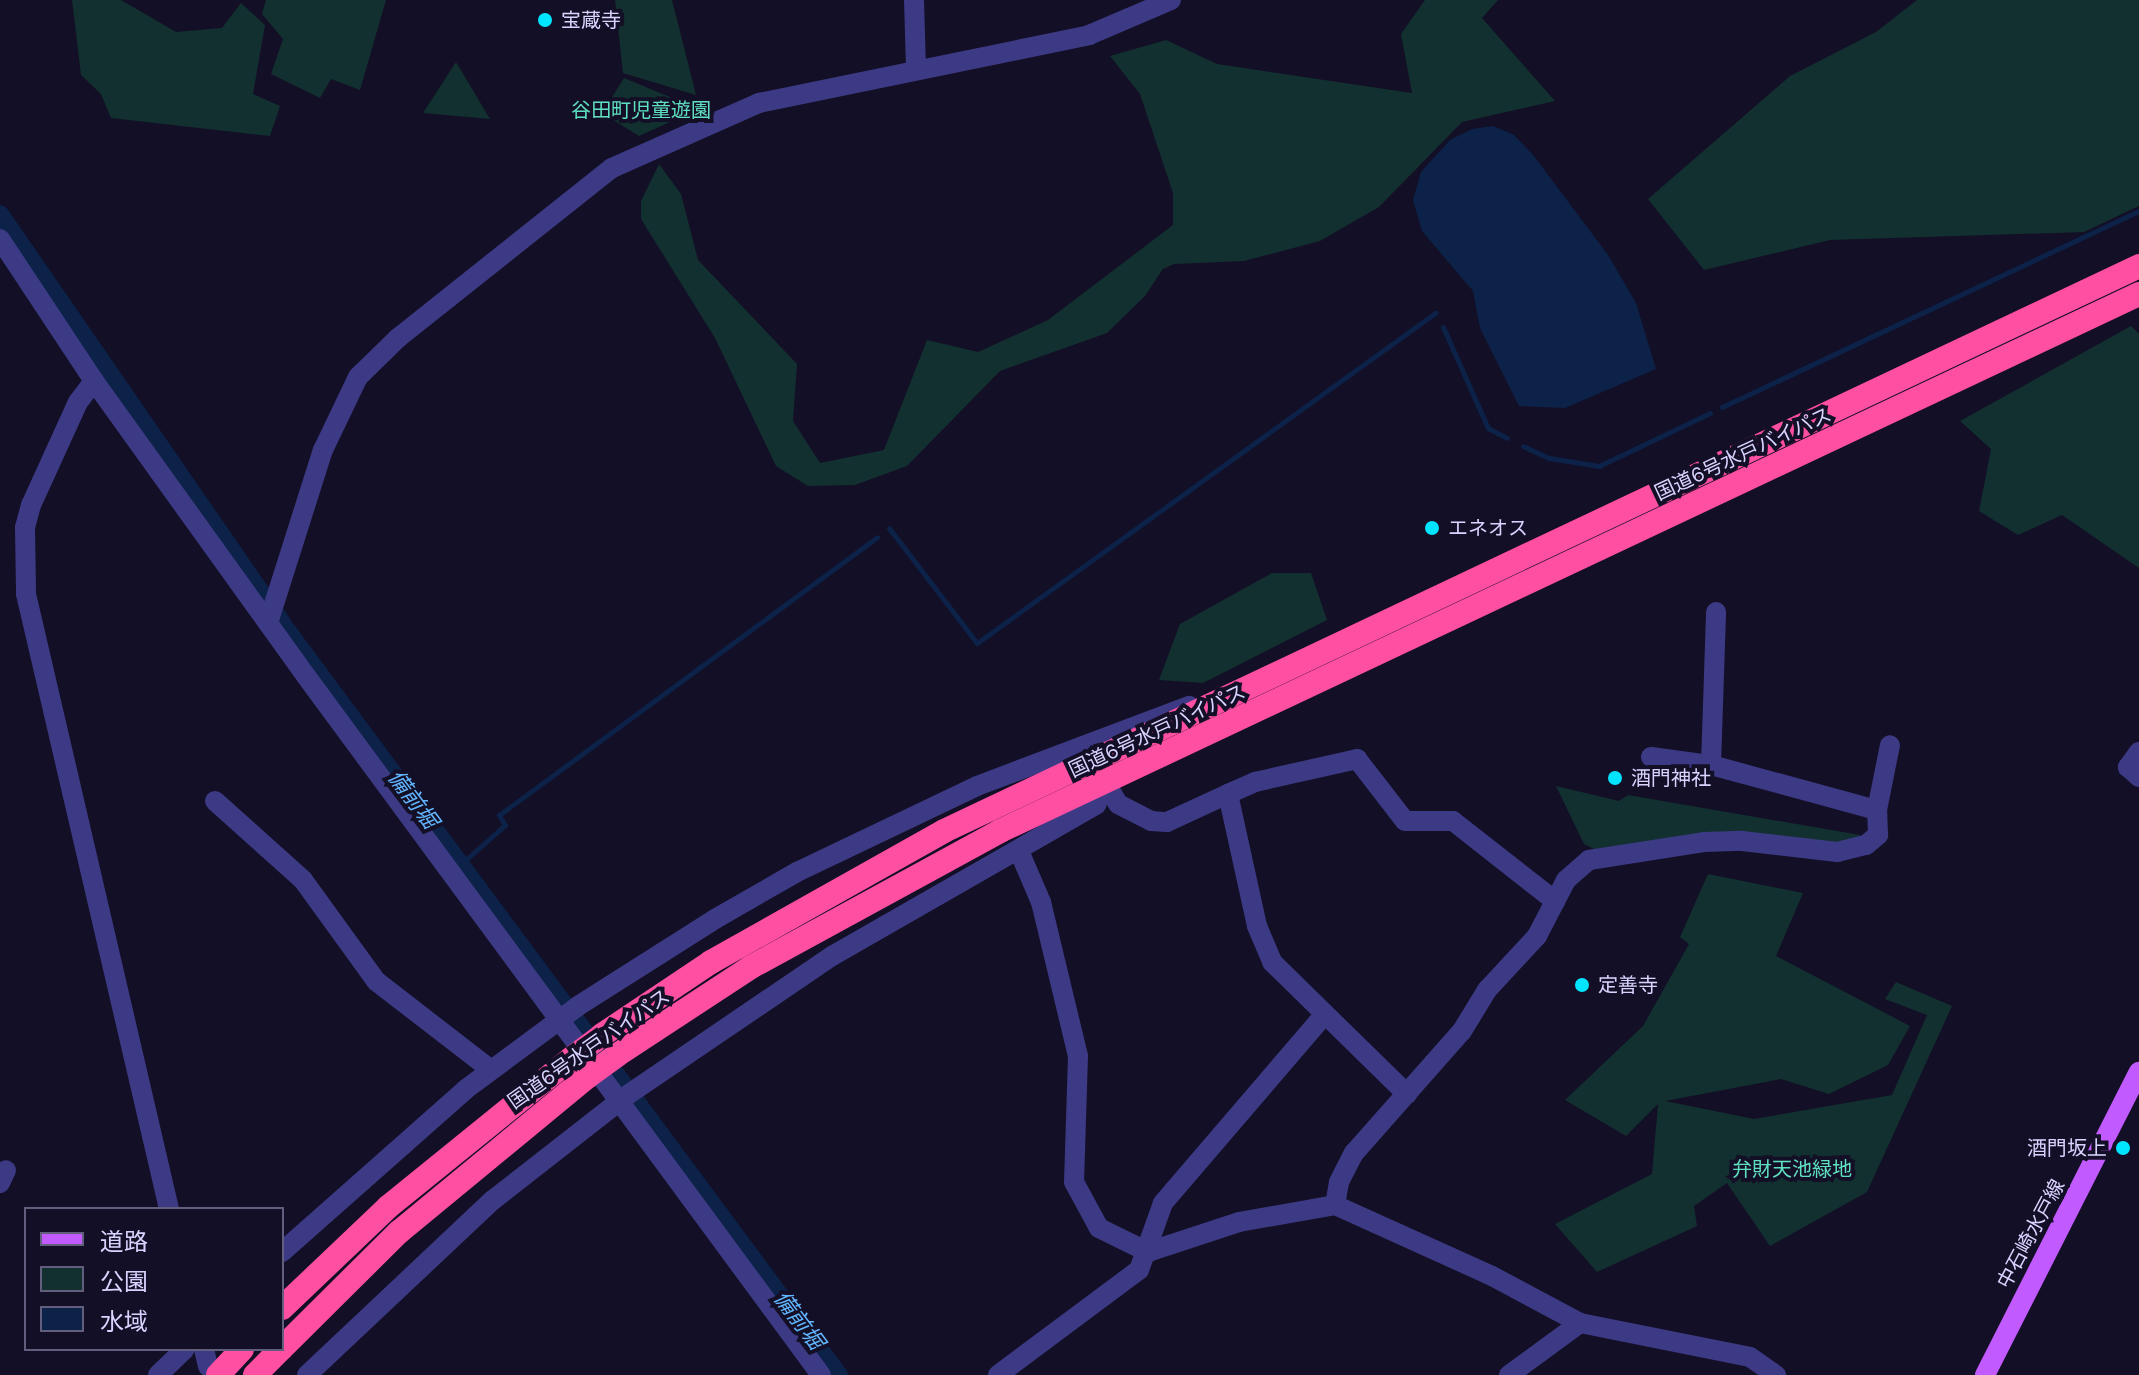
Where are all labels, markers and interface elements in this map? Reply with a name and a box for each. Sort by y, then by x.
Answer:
place label: 宝蔵寺 [561,8,621,32]
marker: 宝蔵寺 [536,11,554,29]
park label: 谷田町児童遊園 [571,98,711,122]
street label: 国道6号水戸バイパス [1651,402,1835,506]
place label: エネオス [1448,516,1528,540]
marker: エネオス [1423,519,1441,537]
street label: 国道6号水戸バイパス [1065,679,1249,783]
water label: 備前堀 [383,765,443,833]
place label: 酒門神社 [1631,766,1711,790]
marker: 酒門神社 [1606,769,1624,787]
place label: 定善寺 [1598,973,1658,997]
marker: 定善寺 [1573,976,1591,994]
street label: 国道6号水戸バイパス [503,984,675,1114]
place label: 酒門坂上 [2027,1136,2107,1160]
marker: 酒門坂上 [2114,1139,2132,1157]
park label: 弁財天池緑地 [1732,1157,1852,1181]
street label: 中石崎水戸線 [1992,1175,2070,1293]
legend [24,1207,284,1351]
text: 道路 [100,1226,148,1257]
text: 公園 [100,1266,148,1297]
water label: 備前堀 [769,1286,829,1354]
text: 水域 [100,1306,148,1337]

